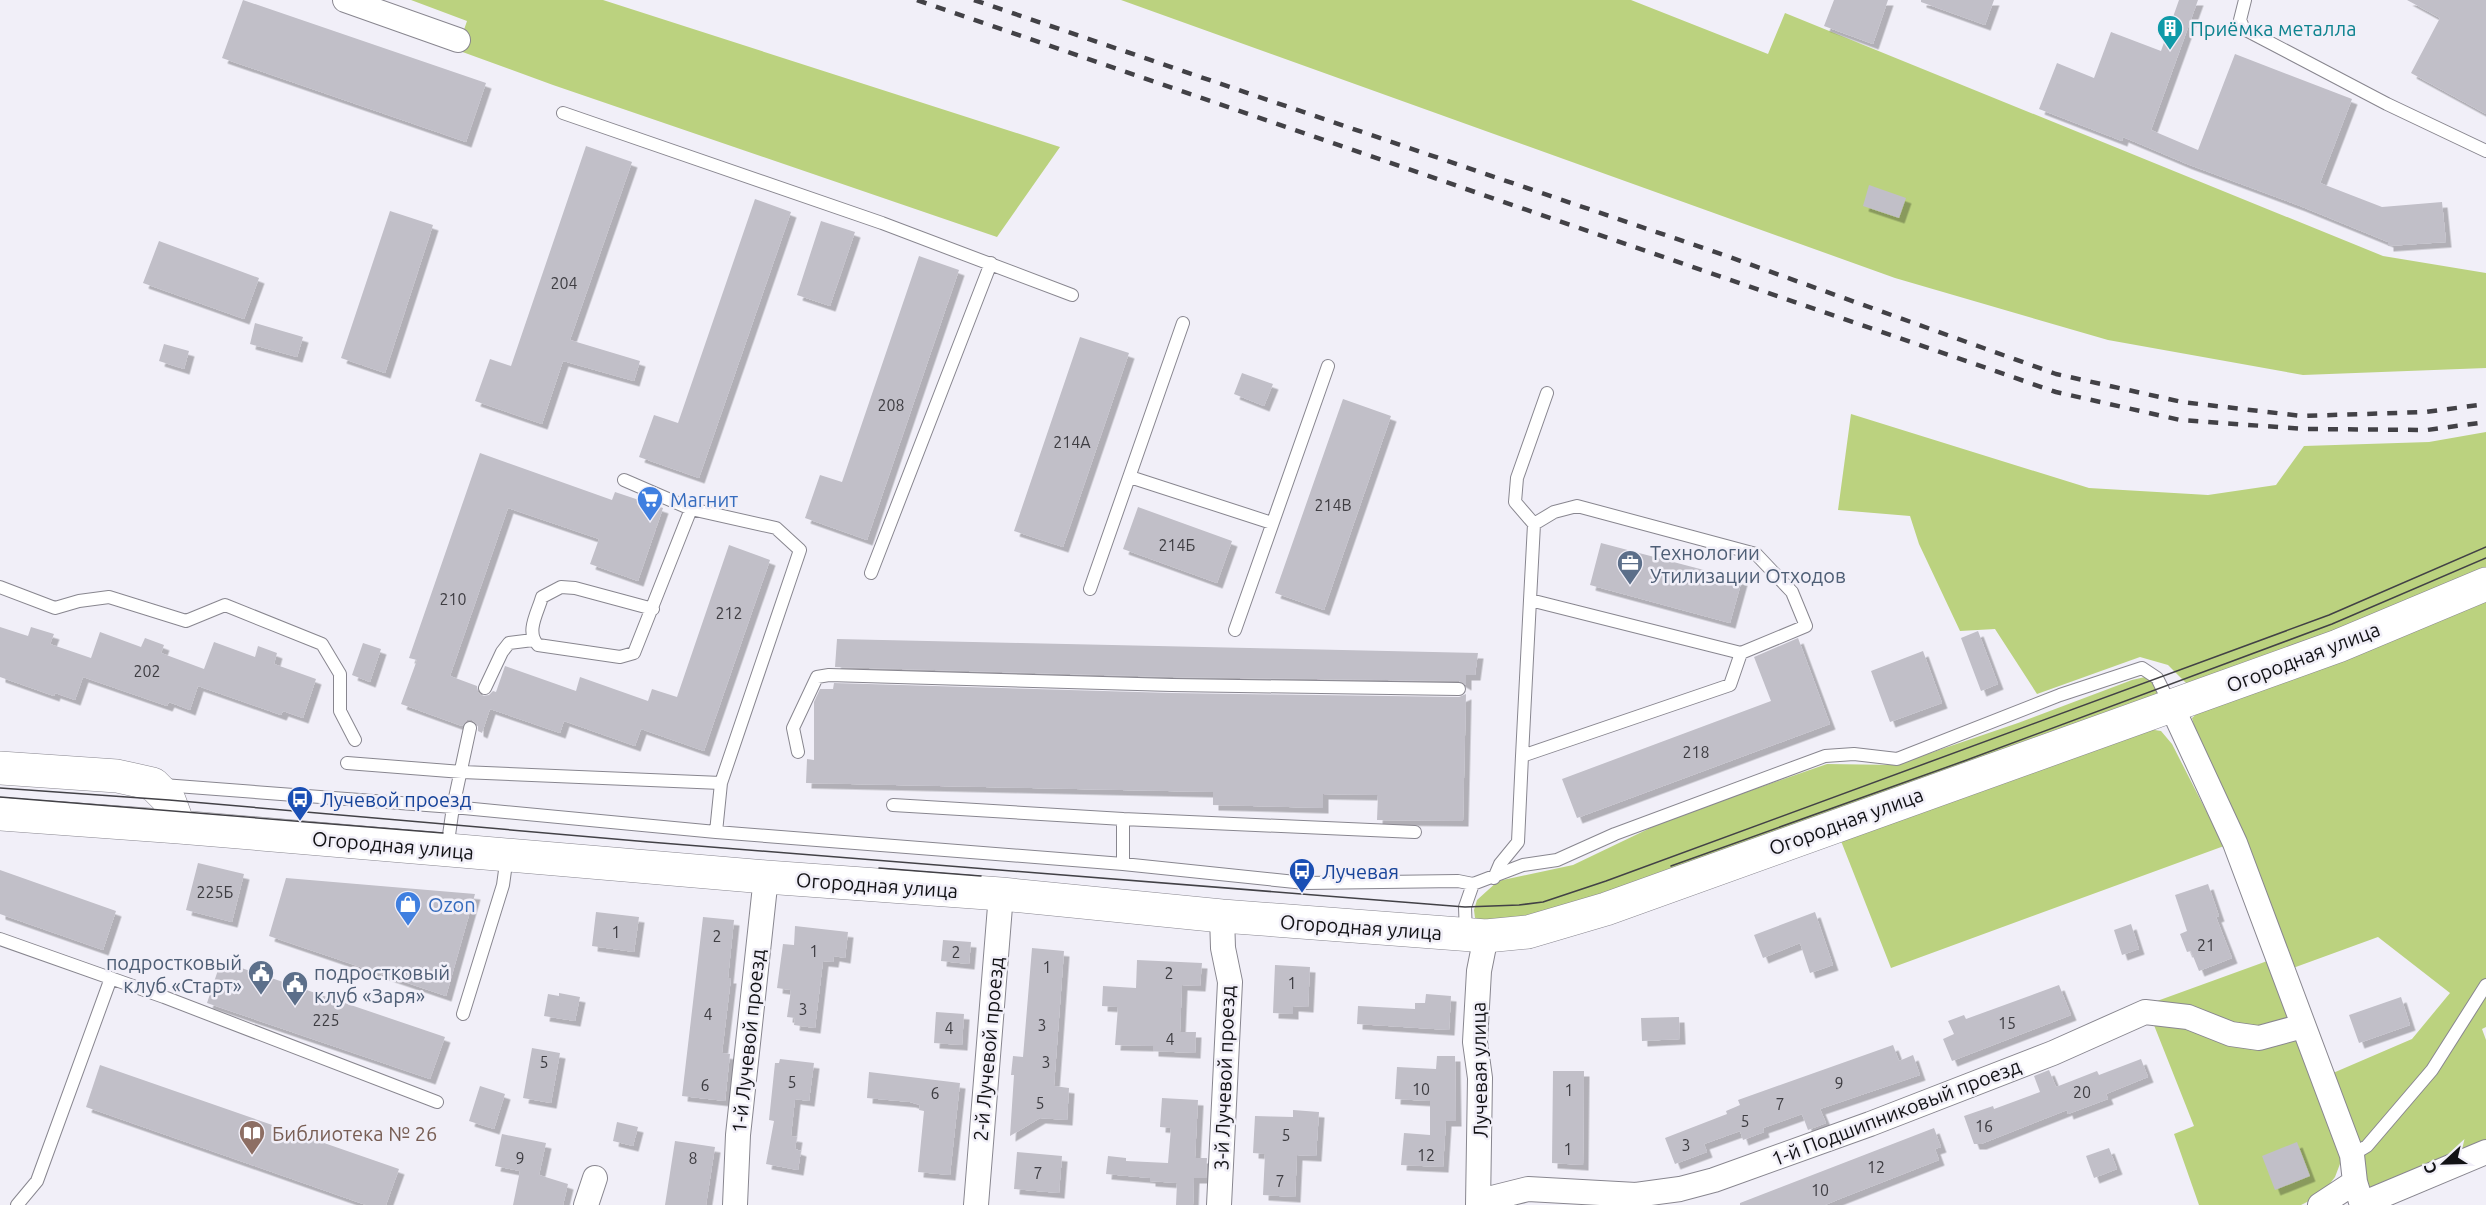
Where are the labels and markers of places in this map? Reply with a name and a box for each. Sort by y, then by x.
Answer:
building icon: Приёмка металла [2155,13,2185,51]
place label: Приёмка металла [2190,17,2356,40]
supermarket icon: Магнит [635,484,665,522]
place label: Магнит [670,488,738,511]
place label: Технологии Утилизации Отходов [1650,541,1846,587]
office icon: Технологии Утилизации Отходов [1615,548,1645,586]
bus stop icon: Лучевой проезд [285,784,315,822]
place label: Лучевой проезд [320,788,472,811]
bus stop icon: Лучевая [1287,856,1317,894]
place label: Лучевая [1322,860,1399,883]
shop icon: Ozon [393,889,423,927]
place label: Ozon [428,893,476,916]
place label: подростковый клуб «Старт» [106,951,242,997]
public building icon: подростковый клуб «Старт» [246,958,276,996]
place label: подростковый клуб «Заря» [314,961,450,1007]
public building icon: подростковый клуб «Заря» [280,969,310,1007]
library icon: Библиотека № 26 [237,1118,267,1156]
place label: Библиотека № 26 [272,1122,437,1145]

